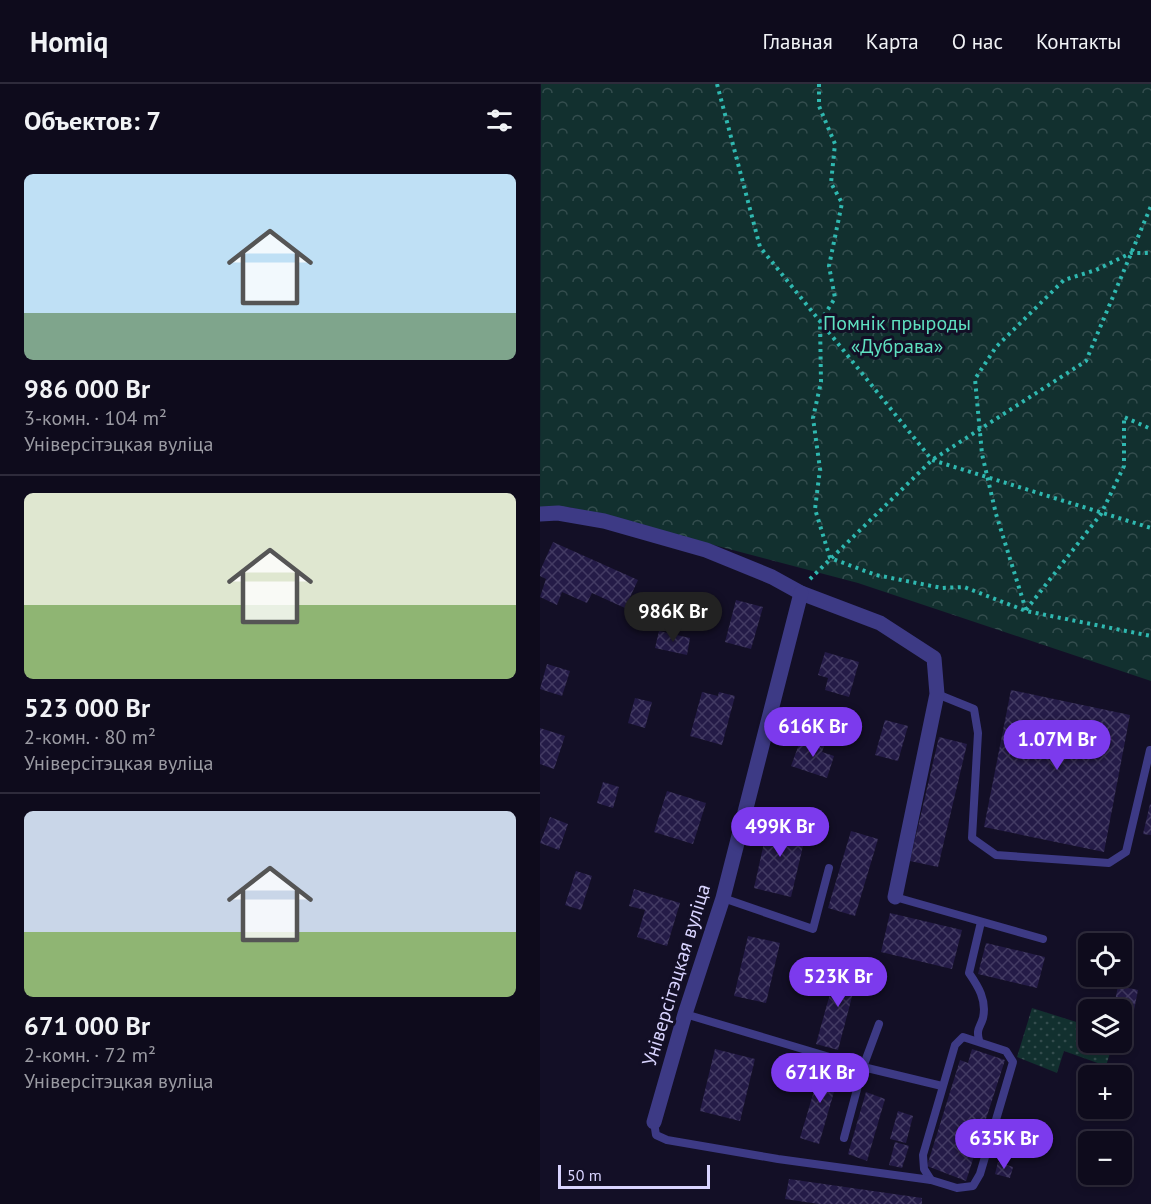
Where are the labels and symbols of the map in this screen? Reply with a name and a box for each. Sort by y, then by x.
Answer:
park label: Помнік прыроды «Дубрава» [823,310,971,359]
pin: 986K Br [618,592,728,643]
pin: 616K Br [758,707,868,758]
pin: 1.07M Br [995,720,1119,771]
pin: 499K Br [725,807,835,858]
street label: Універсітэцкая вуліца [636,881,716,1069]
pin: 523K Br [783,957,893,1008]
pin: 671K Br [765,1053,875,1104]
pin: 635K Br [949,1119,1059,1170]
scale bar [558,1162,710,1190]

